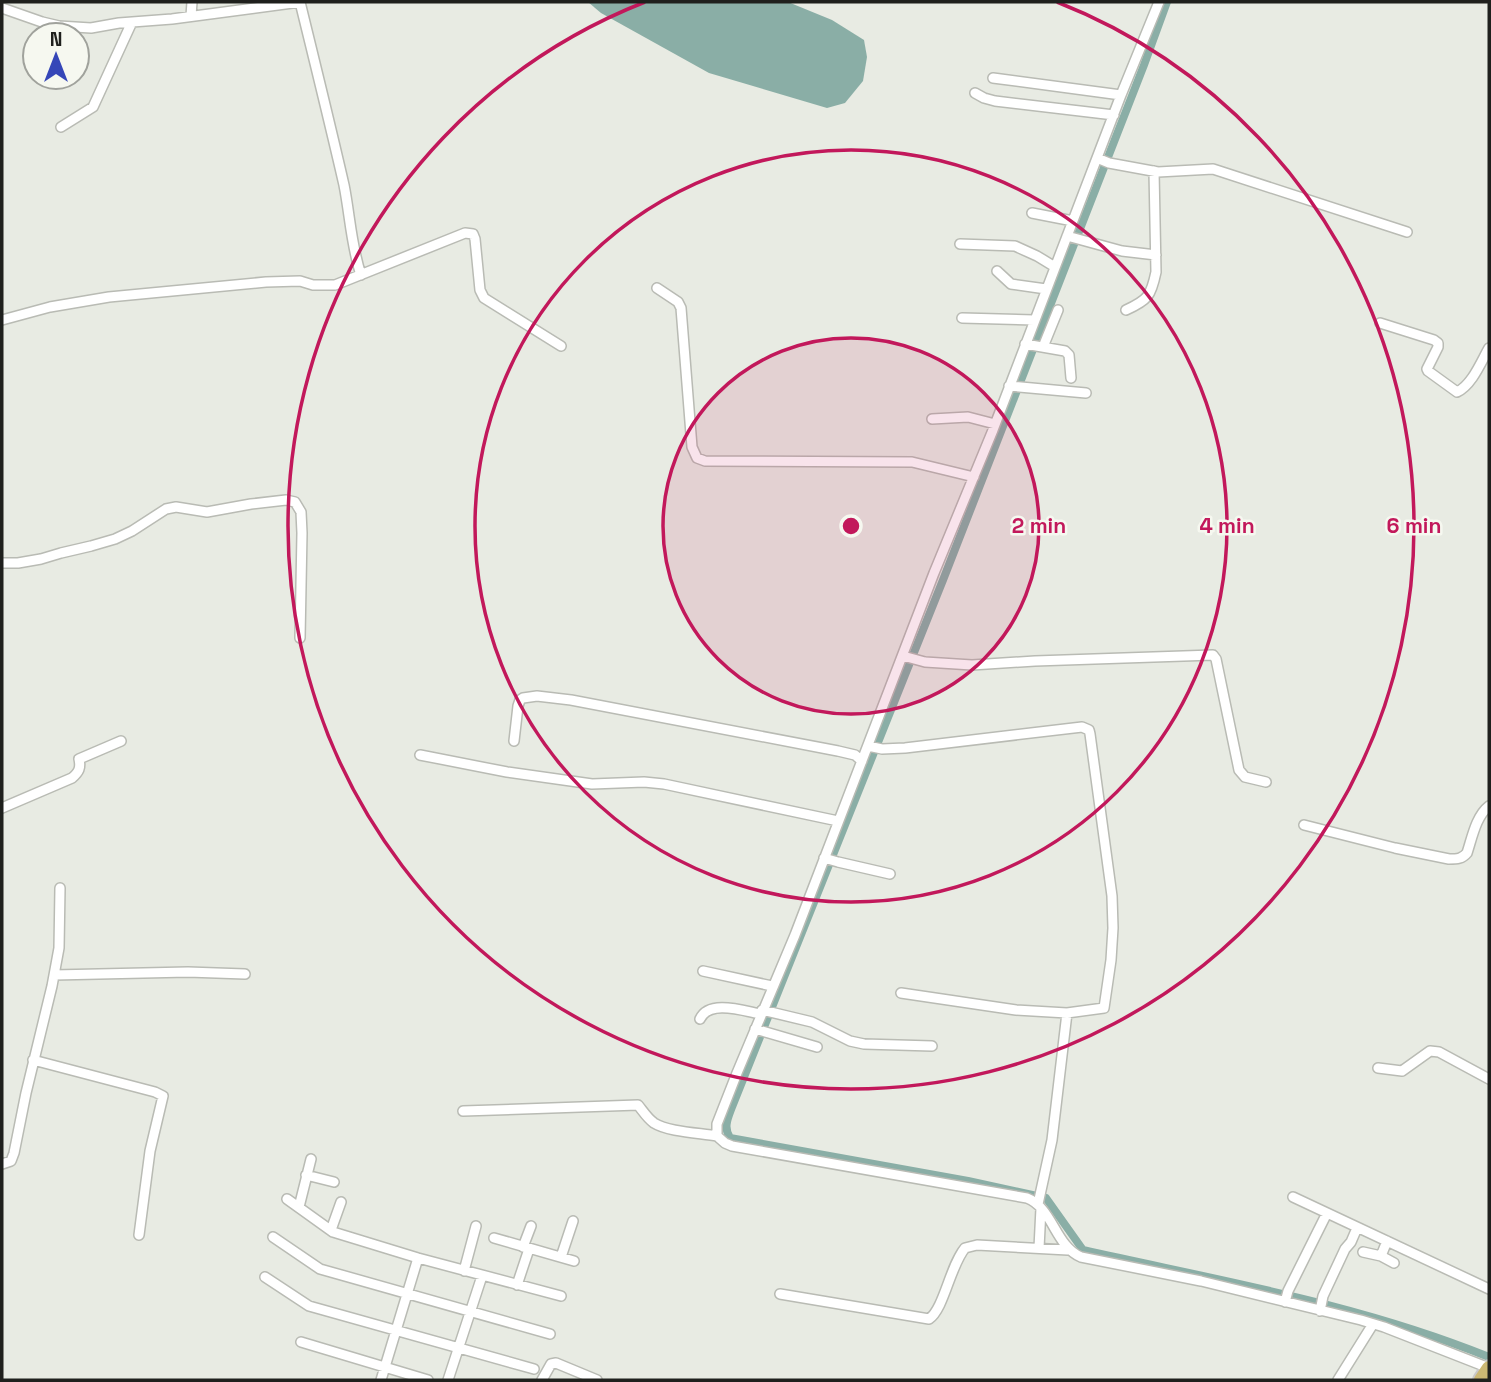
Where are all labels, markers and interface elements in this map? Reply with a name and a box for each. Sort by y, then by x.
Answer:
north arrow [21,21,91,91]
text: N [50,27,62,52]
text: 2 min [1012,512,1066,539]
text: 4 min [1199,512,1255,539]
text: 6 min [1387,512,1441,539]
centre of rings [839,514,863,538]

